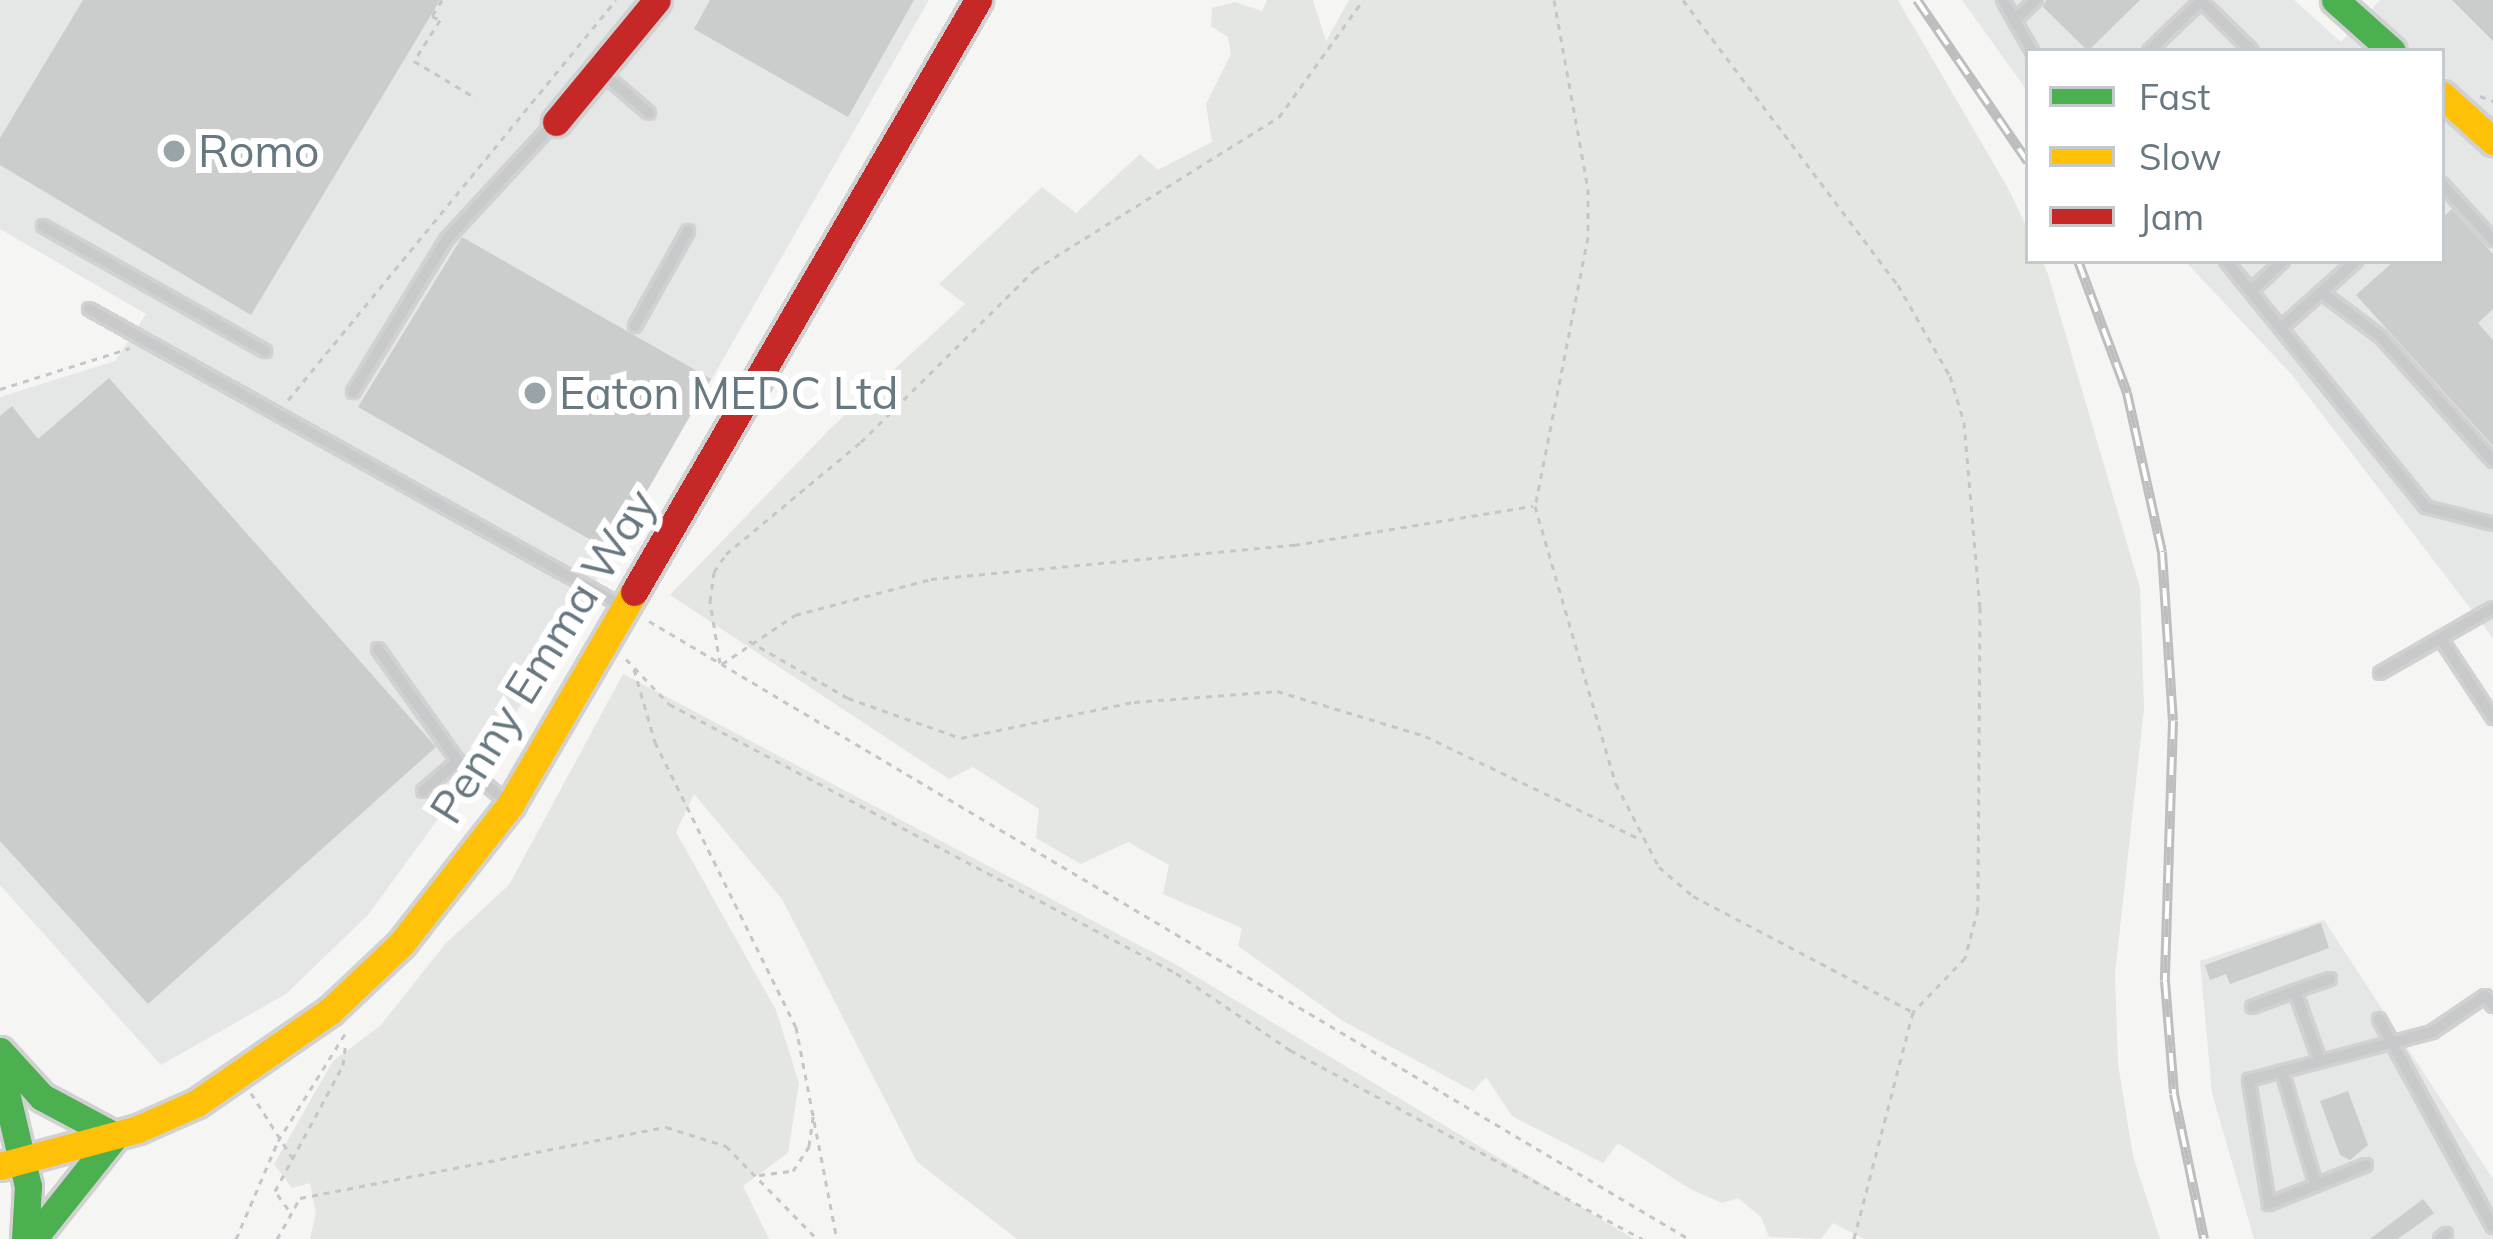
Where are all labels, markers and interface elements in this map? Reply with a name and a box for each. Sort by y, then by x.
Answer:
legend [2025,48,2445,264]
text: Fast [2139,74,2210,119]
place label: Romo [198,124,320,178]
text: Slow [2139,134,2222,179]
marker: Romo [161,138,187,164]
text: Jam [2139,194,2204,239]
place label: Eaton MEDC Ltd [559,366,899,420]
marker: Eaton MEDC Ltd [522,380,548,406]
street label: Penny Emma Way [419,479,667,833]

